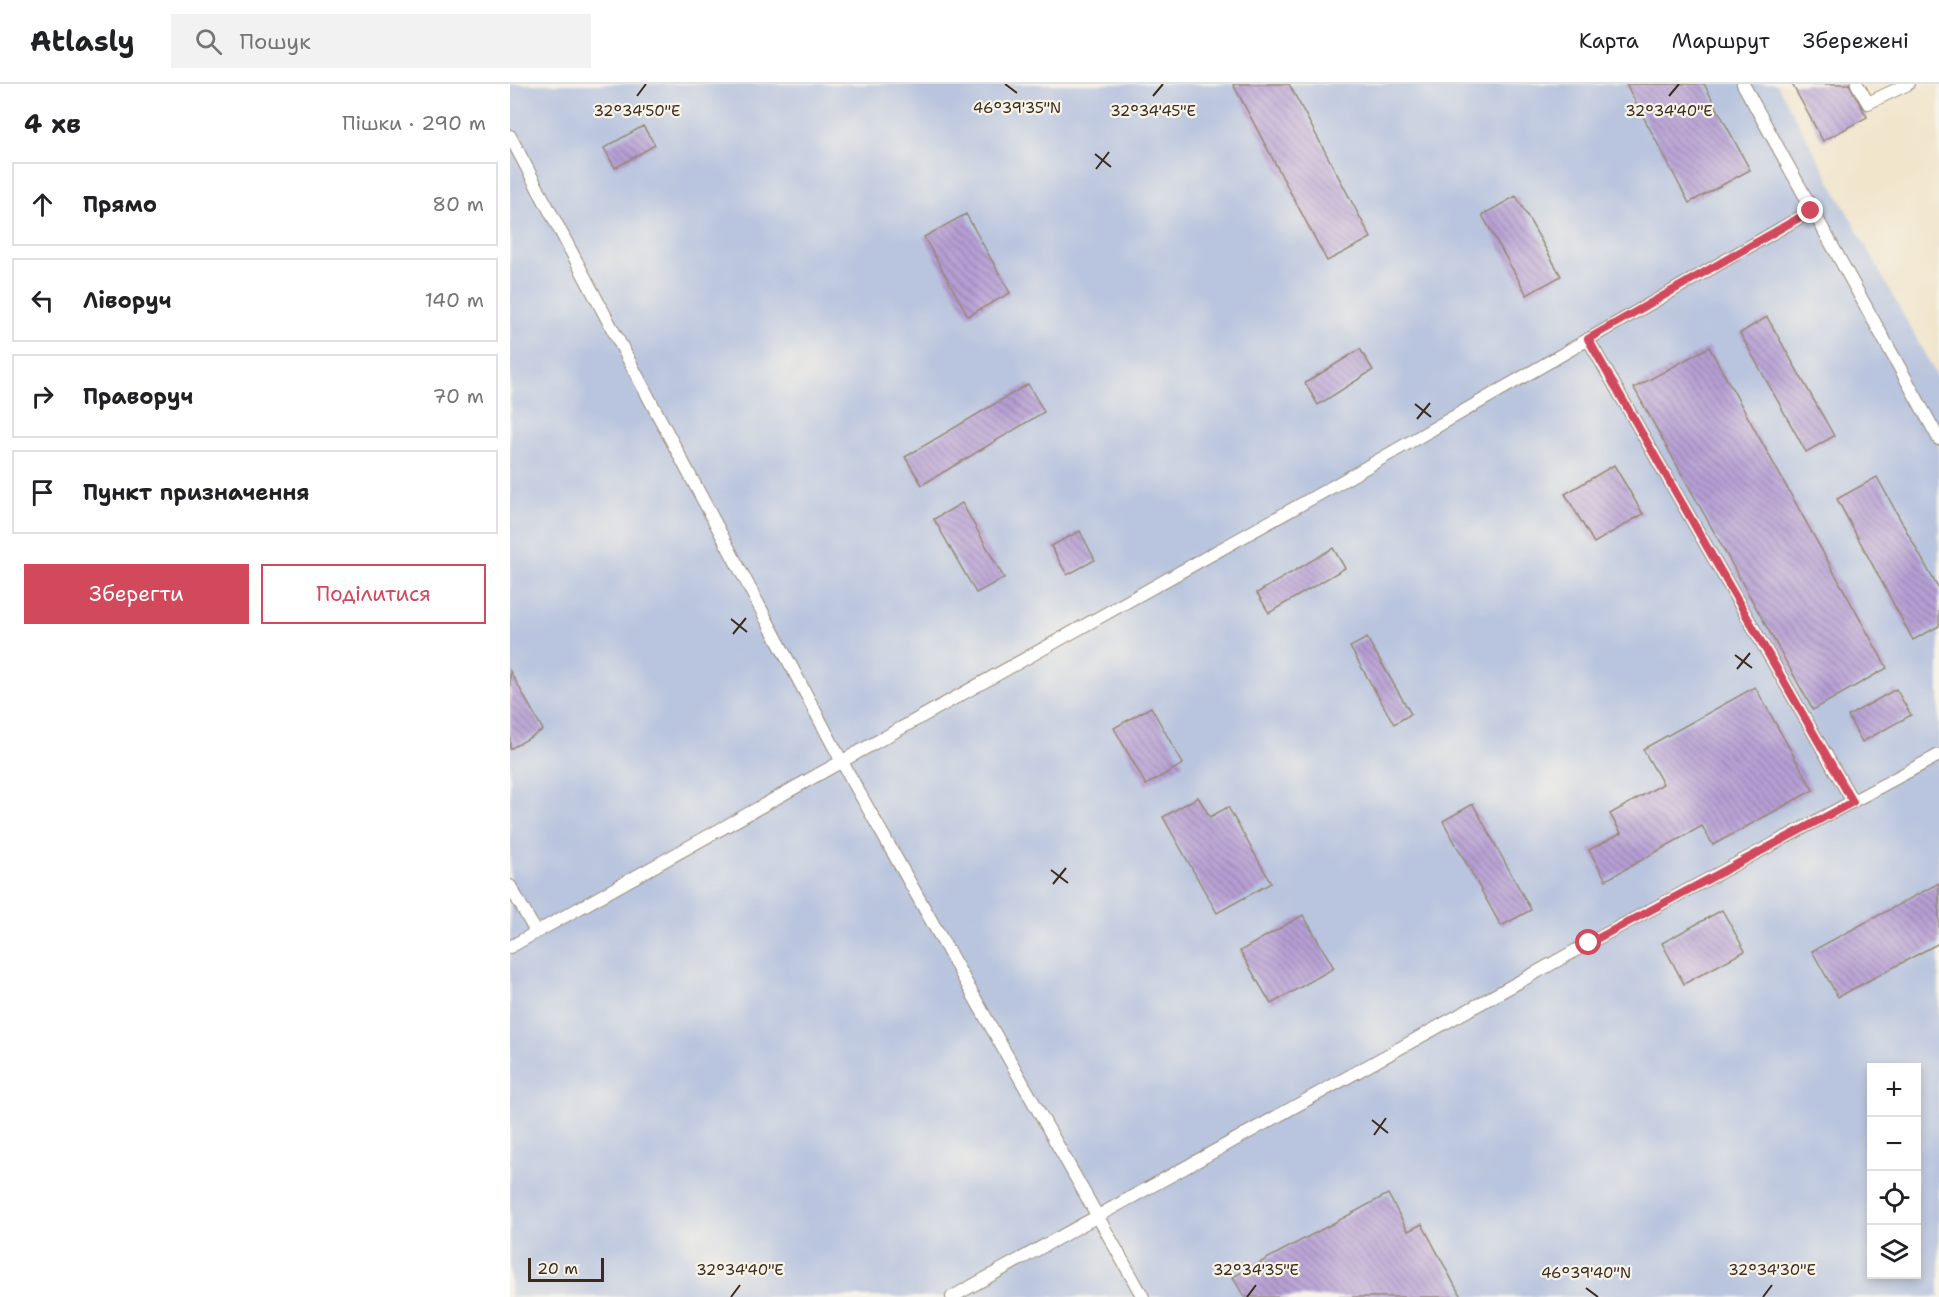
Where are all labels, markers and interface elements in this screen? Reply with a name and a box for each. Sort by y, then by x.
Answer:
search box [171,14,591,68]
text: Atlasly [30,22,135,60]
icon: search [192,25,225,58]
text: Пошук [240,27,311,56]
text: Карта [1579,27,1639,55]
text: Маршрут [1672,27,1770,55]
text: Збережені [1803,27,1909,55]
text: 46°39'35"N [973,98,1061,118]
text: 32°34'50"E [594,101,680,121]
text: 32°34'45"E [1110,101,1196,121]
text: 32°34'40"E [1625,101,1713,121]
text: 4 хв [24,106,81,141]
text: Пішки · 290 m [342,110,486,136]
icon: ahead [26,188,59,221]
text: Прямо [83,190,157,219]
text: 80 m [432,191,484,217]
route end [1797,197,1823,223]
icon: left [26,284,59,317]
text: Ліворуч [83,286,171,315]
text: 140 m [425,287,484,313]
icon: right [26,380,59,413]
text: Праворуч [83,382,193,411]
text: 70 m [432,383,484,409]
icon: arrive [26,476,59,509]
text: Пункт призначення [83,478,310,507]
button: Зберегти [24,564,249,624]
button: Поділитися [261,564,486,624]
route start [1575,929,1601,955]
map controls [1867,1063,1921,1279]
button: + [1867,1063,1921,1117]
button: − [1867,1117,1921,1171]
button: locate [1867,1171,1921,1225]
button: layers [1867,1225,1921,1279]
scale bar [528,1255,604,1282]
text: 20 m [537,1258,578,1279]
text: 32°34'40"E [696,1260,784,1280]
text: 32°34'35"E [1213,1260,1299,1280]
text: 32°34'30"E [1728,1260,1816,1280]
text: 46°39'40"N [1541,1263,1631,1283]

